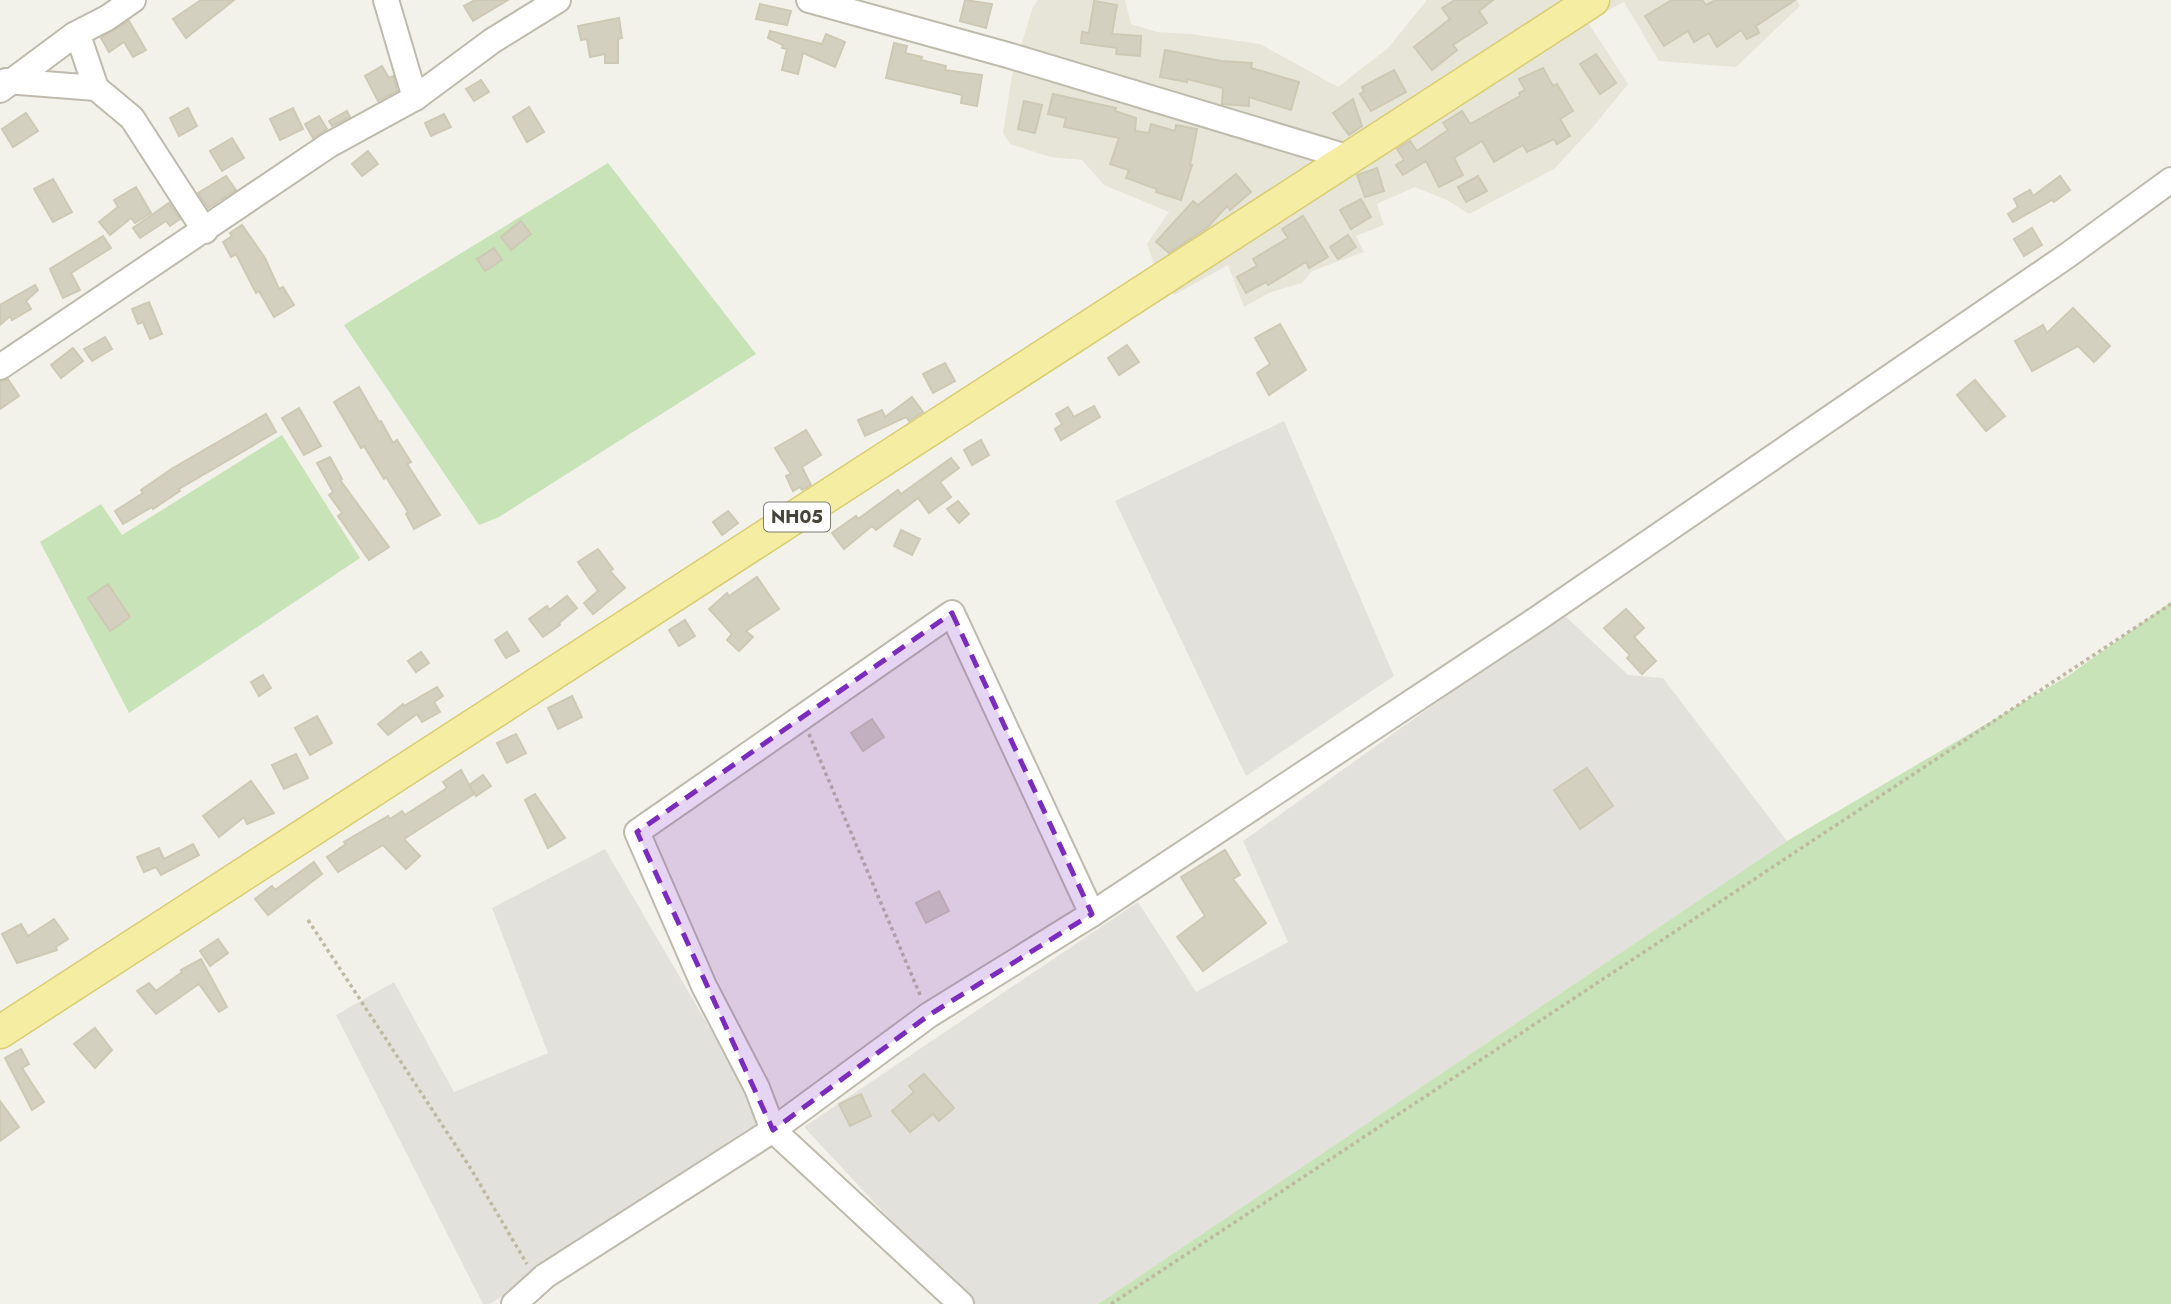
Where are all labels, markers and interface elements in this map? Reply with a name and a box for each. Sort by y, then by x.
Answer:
road number: NH05 [764,503,830,532]

